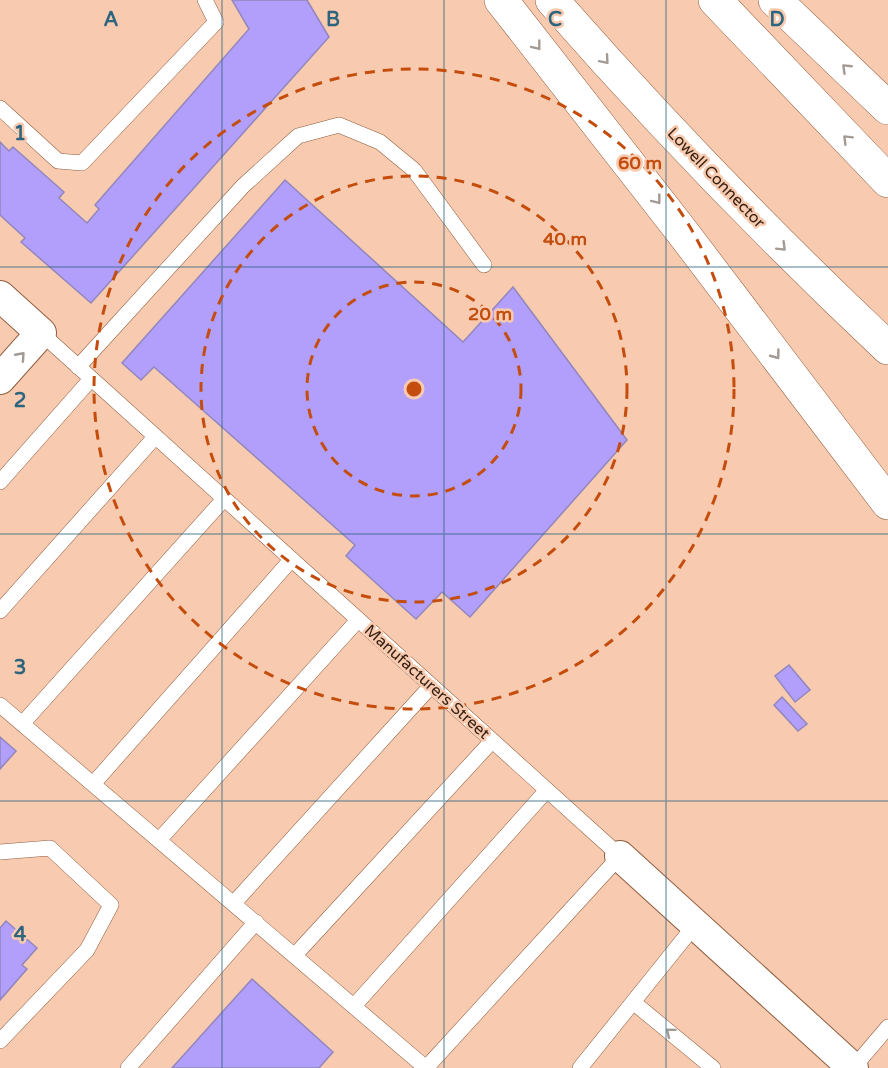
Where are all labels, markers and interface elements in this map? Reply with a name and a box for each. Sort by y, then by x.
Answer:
text: A [104,8,119,32]
text: B [326,8,340,32]
text: C [548,8,562,32]
text: D [769,8,785,32]
one-way arrow [530,39,541,50]
one-way arrow [598,53,609,64]
one-way arrow [842,64,853,75]
text: 1 [14,122,26,146]
street label: Lowell Connector [663,124,770,233]
one-way arrow [843,136,854,147]
text: 60 m [618,152,662,174]
one-way arrow [650,193,661,204]
text: 40 m [543,228,587,250]
one-way arrow [776,240,786,251]
text: 20 m [468,303,512,325]
one-way arrow [768,348,779,359]
one-way arrow [14,352,25,363]
centre of rings [404,379,424,399]
text: 2 [14,389,26,413]
street label: Manufacturers Street [360,620,494,744]
text: 3 [14,656,26,680]
text: 4 [14,923,27,947]
one-way arrow [666,1028,677,1039]

